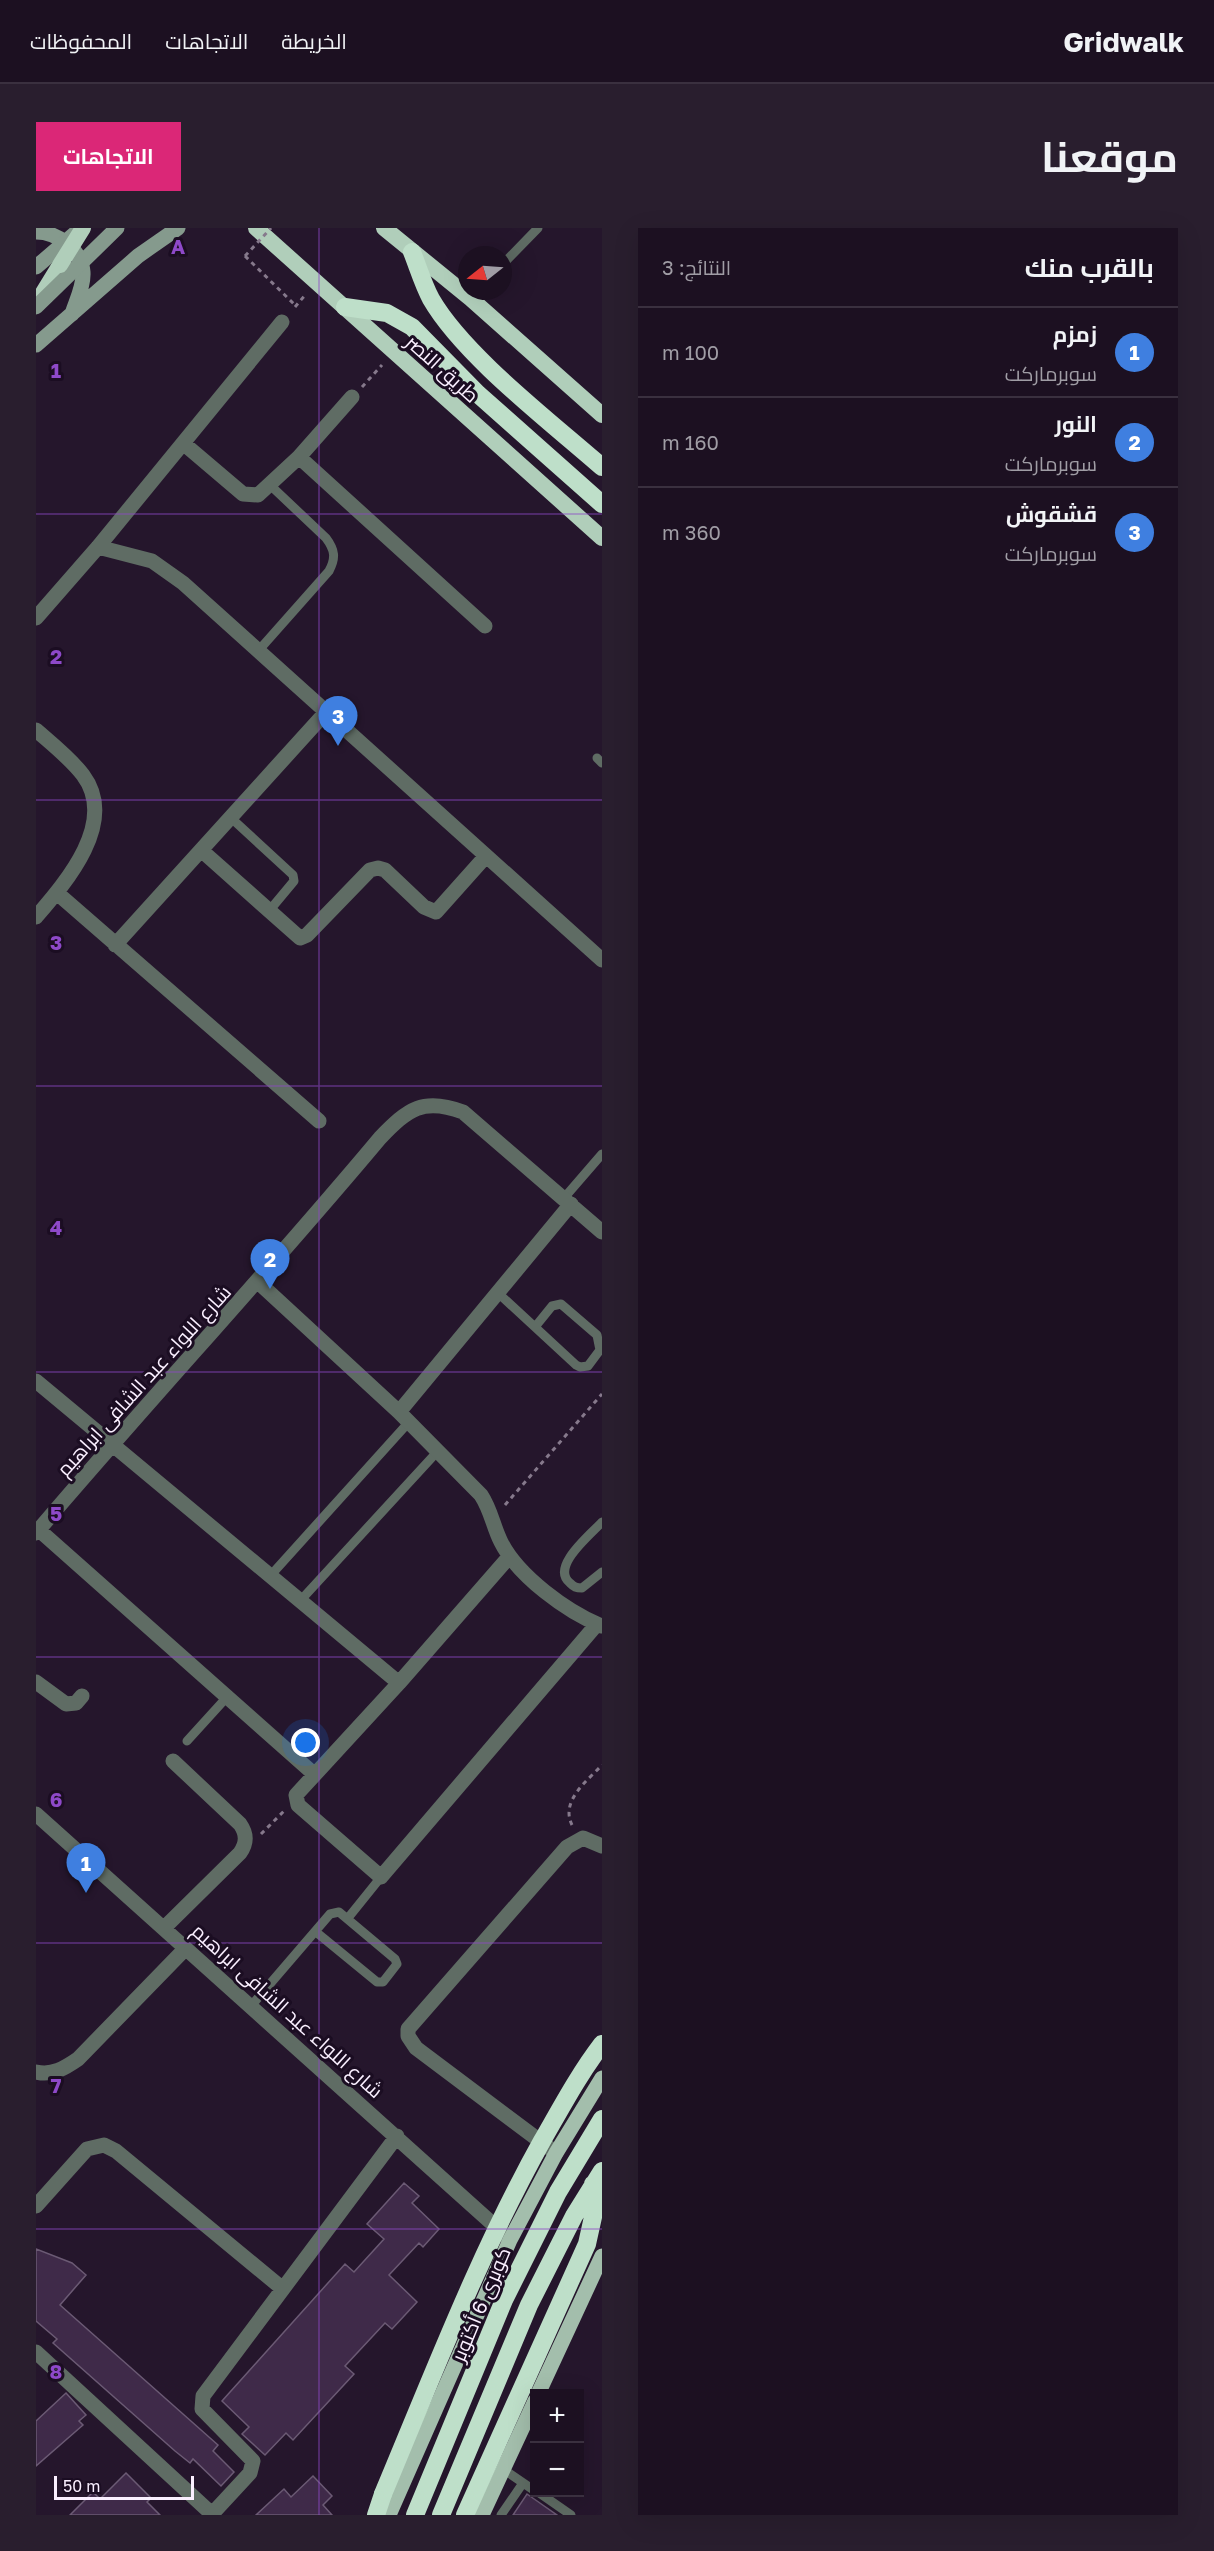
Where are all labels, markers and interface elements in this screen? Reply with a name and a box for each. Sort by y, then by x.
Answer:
text: Gridwalk [1063,25,1184,58]
text: المحفوظات [30,28,132,54]
text: الاتجاهات [165,28,248,54]
text: الخريطة [281,28,347,54]
button: الاتجاهات [36,122,181,191]
text: موقعنا [1041,131,1178,181]
text: A [171,234,185,258]
north arrow [458,246,512,300]
text: بالقرب منك [1025,252,1154,283]
text: النتائج: 3 [662,255,731,279]
text: زمزم [1053,320,1097,347]
street label: طريق النصر [400,328,484,408]
text: 100 m [662,340,719,364]
text: 1 [1129,340,1140,364]
text: 1 [51,358,61,382]
text: سوبرماركت [1005,361,1097,385]
text: النور [1055,410,1097,437]
text: 160 m [662,430,719,454]
text: 2 [1128,430,1141,454]
text: سوبرماركت [1005,451,1097,475]
text: قشقوش [1006,500,1097,527]
text: 360 m [662,520,721,544]
text: 3 [1128,520,1141,544]
text: سوبرماركت [1005,541,1097,565]
text: 2 [50,644,62,668]
pin: 3 [318,696,358,746]
text: 3 [50,930,62,954]
text: 4 [50,1215,62,1239]
pin: 2 [250,1240,290,1289]
street label: شارع اللواء عبد الشافى ابراهيم [51,1279,237,1483]
text: 5 [50,1501,62,1525]
your location [291,1728,320,1757]
text: 6 [50,1787,62,1811]
pin: 1 [67,1844,106,1893]
street label: شارع اللواء عبد الشافى ابراهيم [185,1918,389,2104]
text: 7 [51,2073,62,2097]
street label: كوبرى 6 أكتوبر [445,2243,517,2367]
text: 8 [50,2359,62,2383]
map controls [530,2389,584,2497]
button: + [530,2389,584,2443]
button: − [530,2443,584,2497]
scale bar [54,2473,194,2500]
text: 50 m [63,2476,100,2496]

